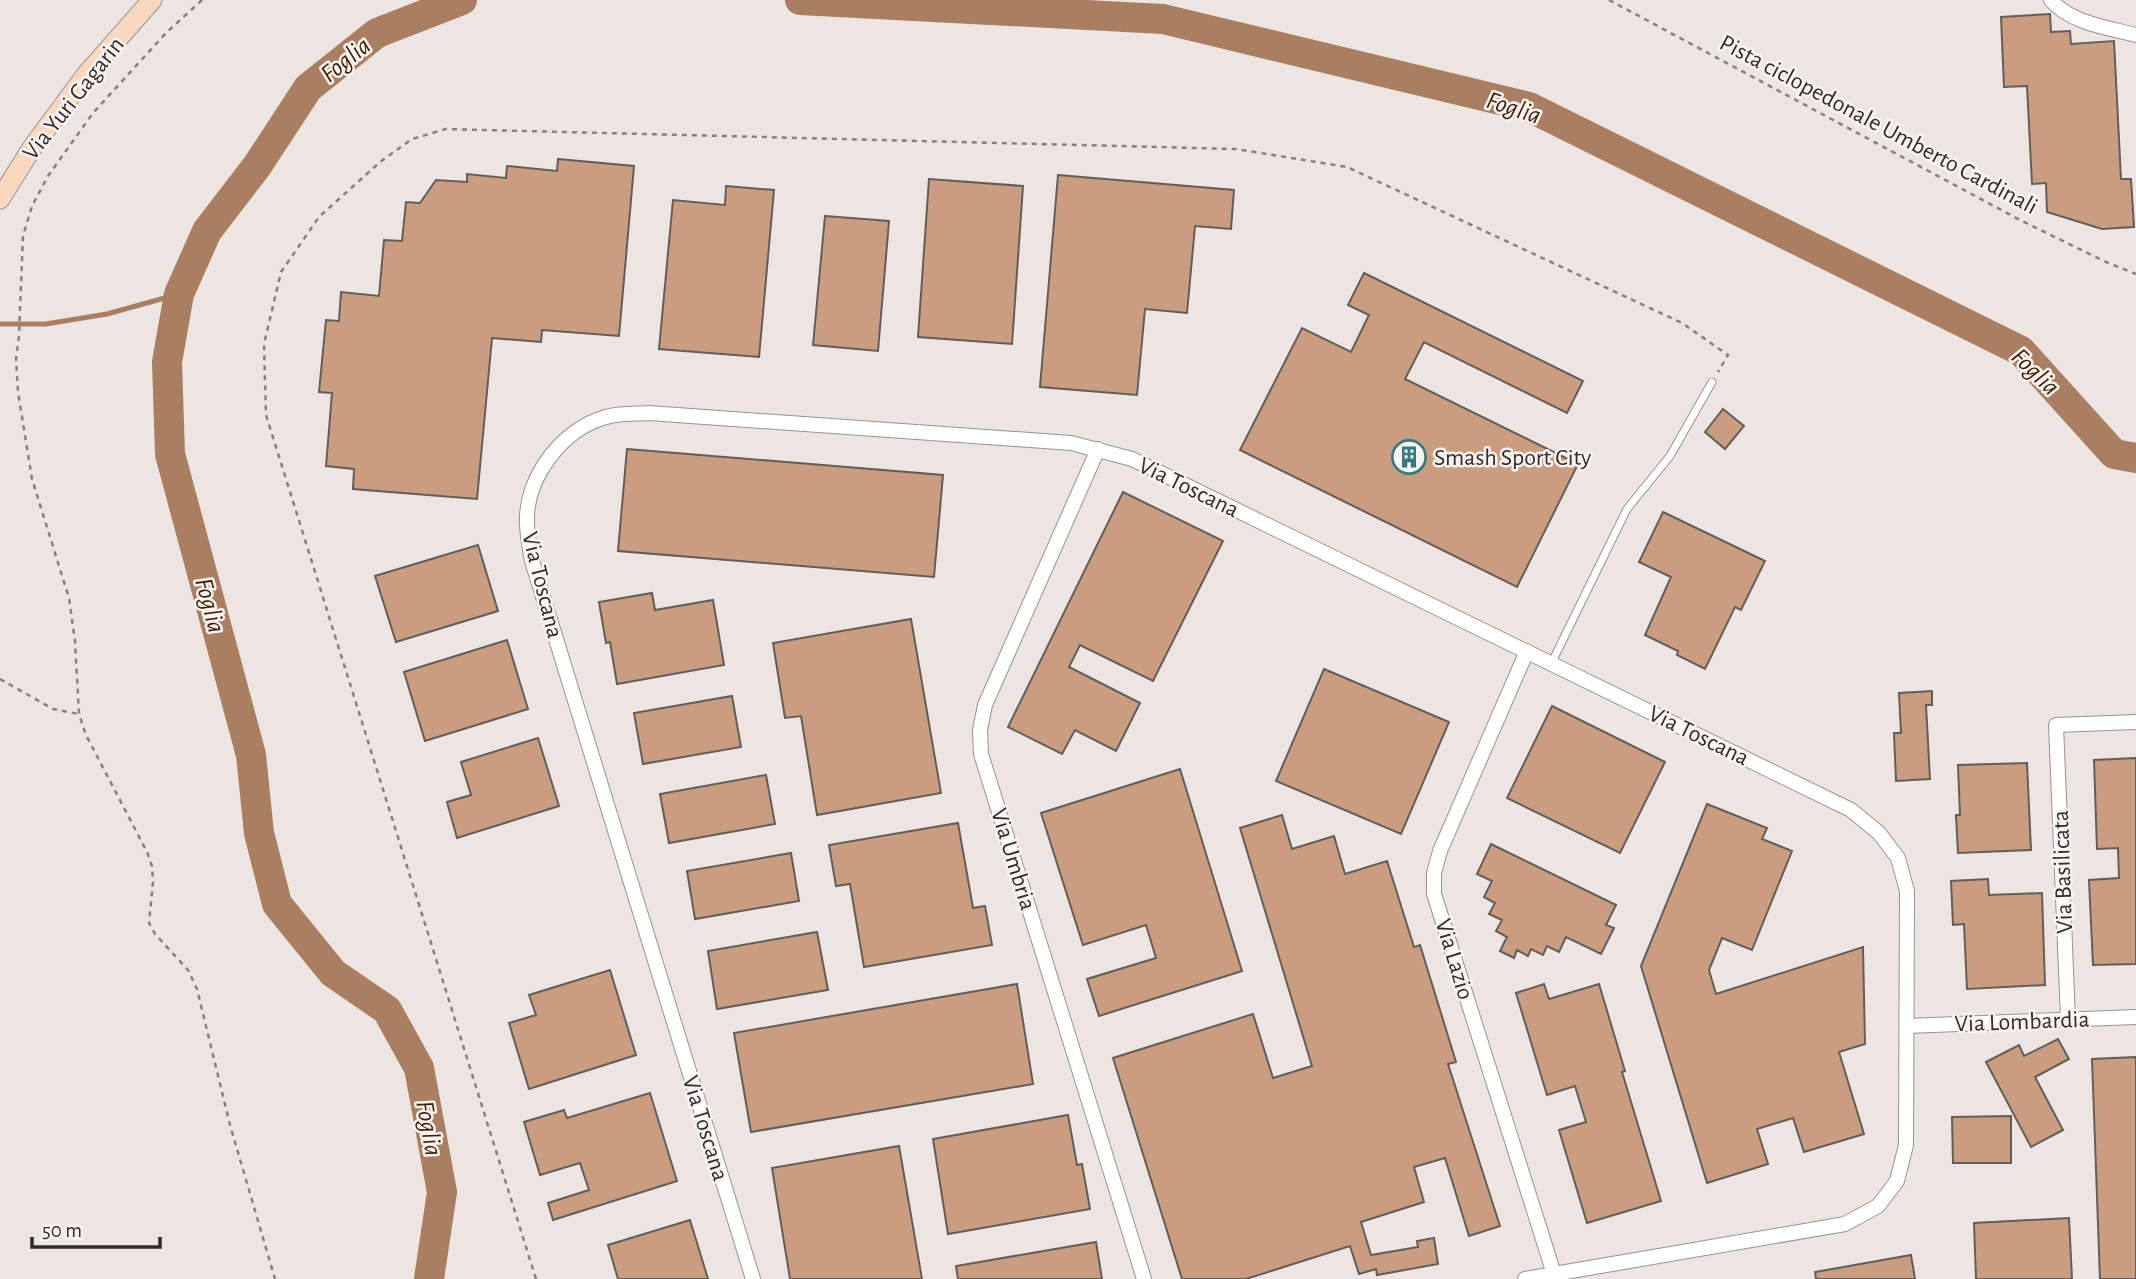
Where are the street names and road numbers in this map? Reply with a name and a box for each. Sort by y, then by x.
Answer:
street label: Pista ciclopedonale Umberto Cardinali [1716,31,2041,219]
street label: Via Yuri Gagarin [19,33,129,165]
street label: Via Toscana [1135,453,1243,522]
street label: Via Toscana [517,530,567,641]
street label: Via Toscana [1645,701,1753,770]
street label: Via Umbria [986,806,1040,913]
street label: Via Basilicata [2049,810,2077,934]
street label: Via Lazio [1430,916,1478,1002]
street label: Via Lombardia [1954,1008,2090,1036]
street label: Via Toscana [678,1073,732,1184]

